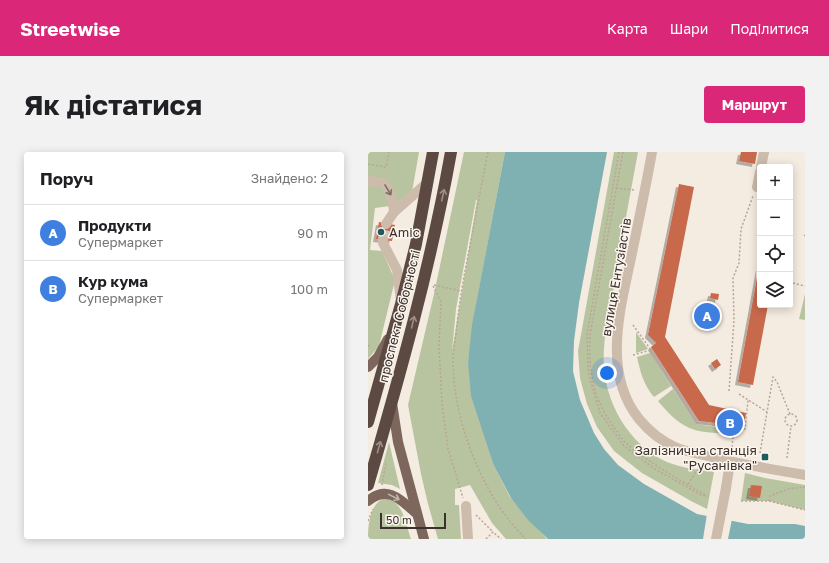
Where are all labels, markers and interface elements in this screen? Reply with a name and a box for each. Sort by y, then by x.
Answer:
text: Streetwise [20,17,120,40]
text: Карта [607,20,648,37]
text: Шари [670,20,708,37]
text: Поділитися [730,20,809,37]
button: Маршрут [704,86,805,123]
text: Як дістатися [24,88,202,121]
map controls [757,164,793,308]
button: + [757,164,793,200]
text: Поруч [40,168,93,189]
text: Знайдено: 2 [251,170,328,186]
one-way arrow [384,184,392,196]
one-way arrow [440,189,448,202]
button: − [757,200,793,236]
text: Продукти [78,216,151,234]
street label: вулиця Ентузіастів [598,217,634,337]
place label: Amic [389,224,420,240]
text: A [48,225,58,241]
text: 90 m [297,225,328,241]
marker: Amic [376,227,386,237]
text: Супермаркет [78,234,163,250]
button: locate [757,236,793,272]
street label: проспект Соборності [375,248,423,384]
text: Кур кума [78,272,148,290]
button: layers [757,272,793,308]
text: B [48,281,58,297]
text: 100 m [291,281,328,297]
text: Супермаркет [78,290,163,306]
pin: A [694,301,720,331]
one-way arrow [410,316,417,329]
your location [597,363,617,383]
pin: B [717,408,743,438]
one-way arrow [376,441,383,454]
place label: Залізнична станція "Русанівка" [634,442,757,473]
marker: Залізнична станція "Русанівка" [760,452,770,462]
one-way arrow [388,494,400,501]
scale bar [380,511,446,530]
text: 50 m [386,513,412,526]

